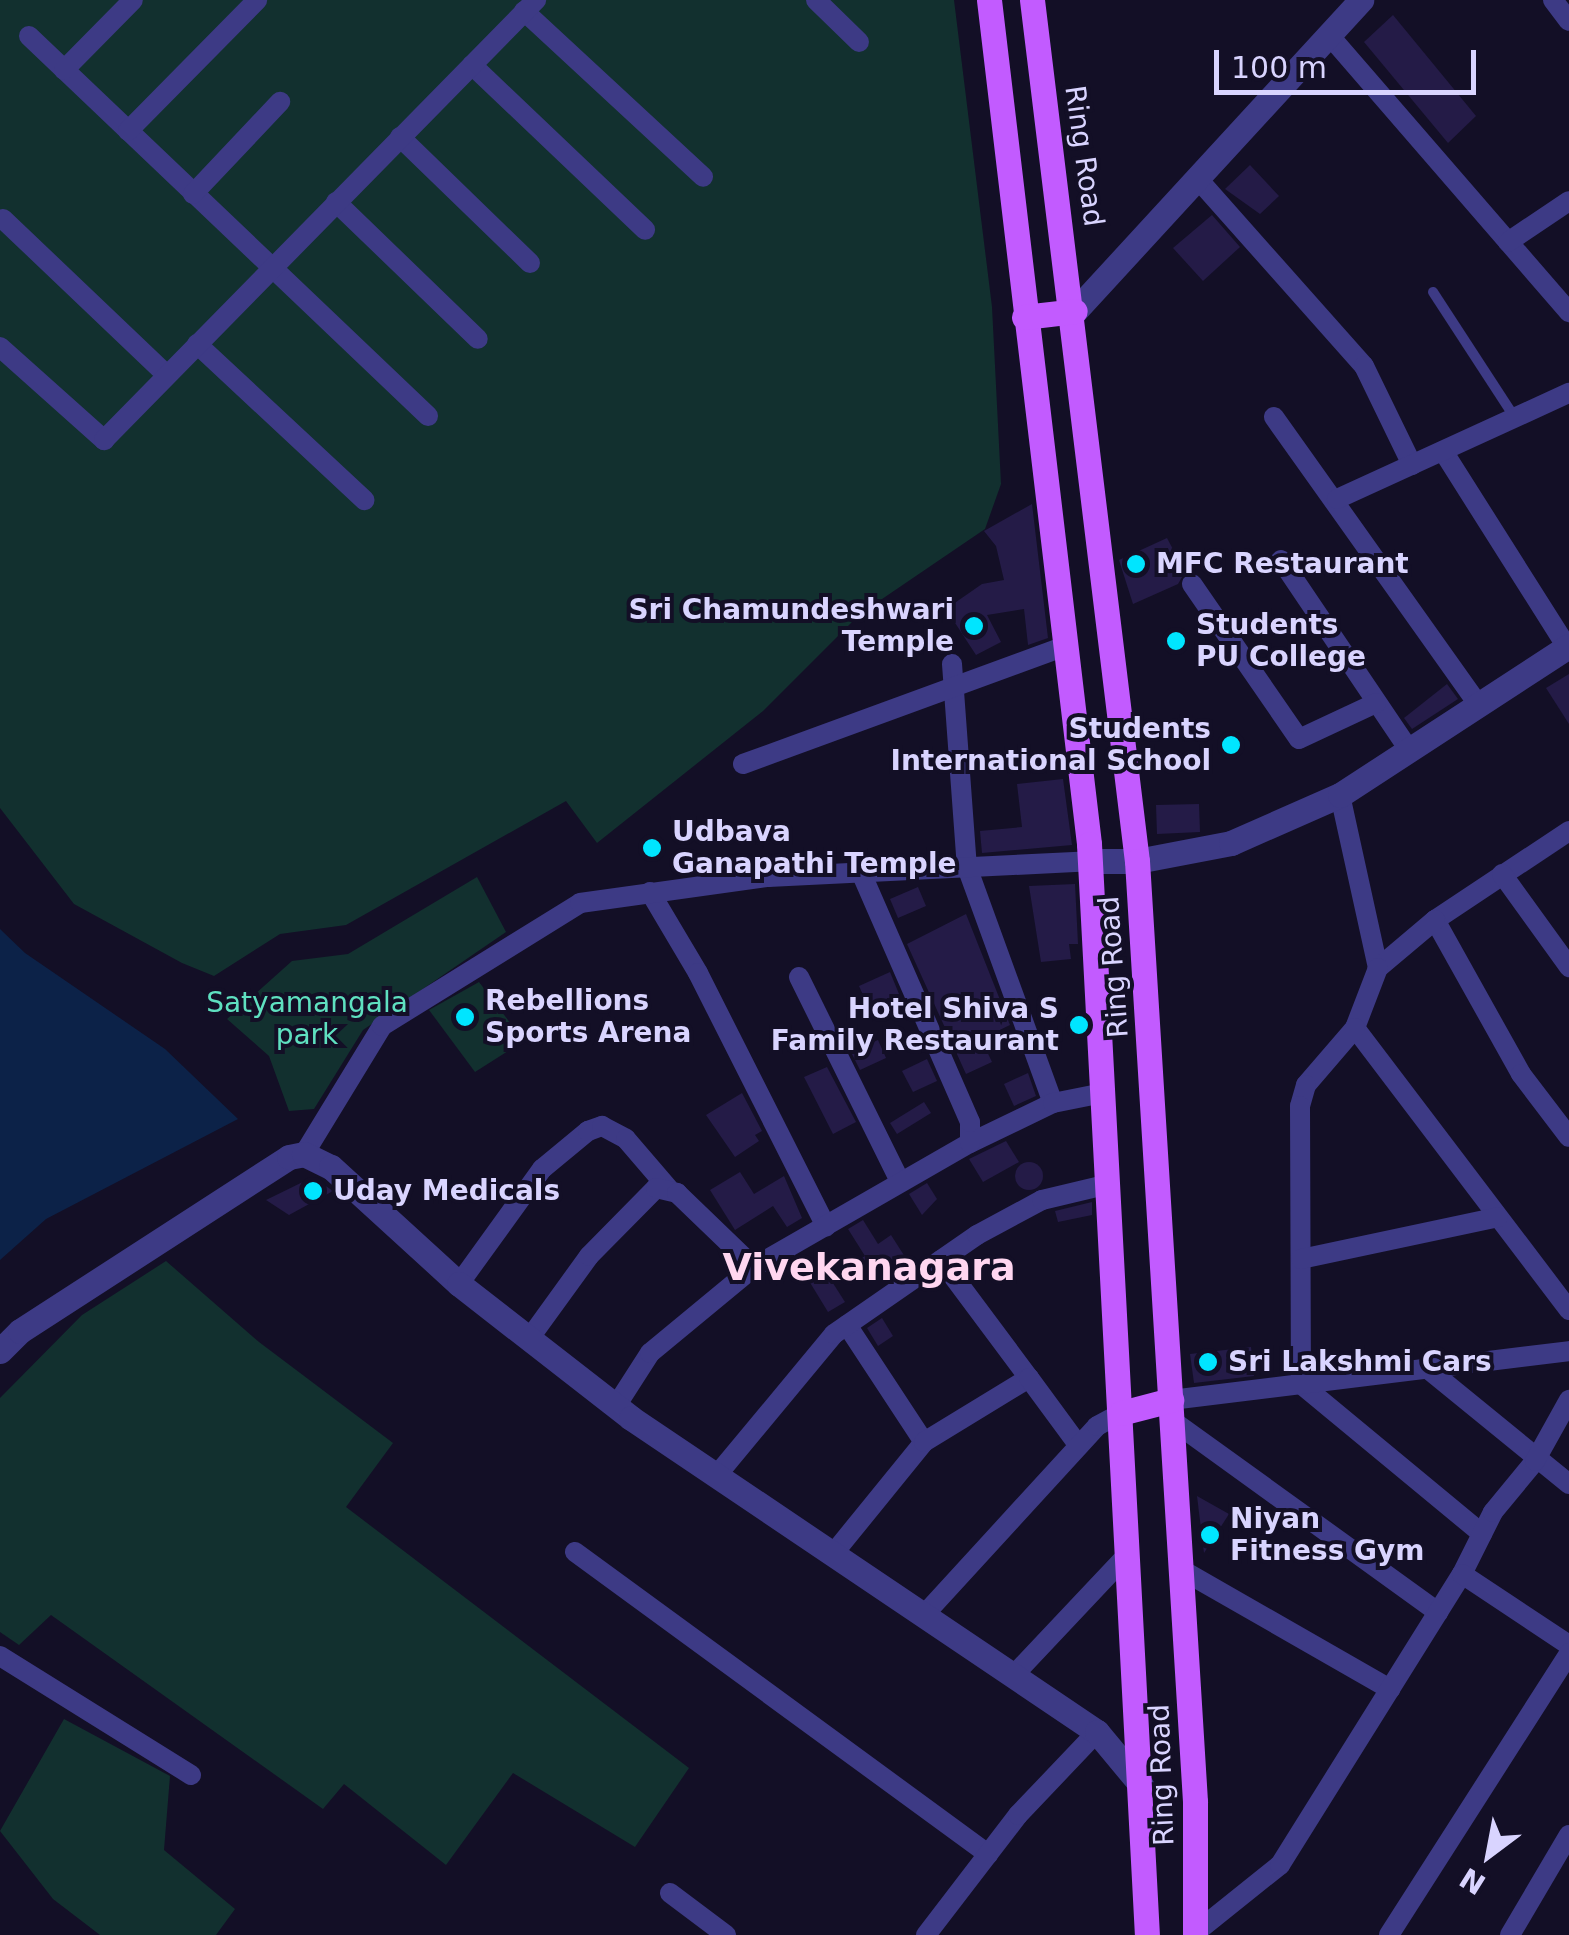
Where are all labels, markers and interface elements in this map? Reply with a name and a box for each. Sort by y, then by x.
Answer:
scale bar [1219,30,1482,92]
text: 100 m [1231,50,1327,85]
street label: Ring Road [1057,83,1111,229]
place label: MFC Restaurant [1156,547,1409,581]
marker: MFC Restaurant [1125,553,1147,575]
place label: Sri Chamundeshwari Temple [628,593,954,659]
place label: Students PU College [1196,608,1366,674]
marker: Sri Chamundeshwari Temple [963,615,985,637]
marker: Students PU College [1165,630,1187,652]
place label: Students International School [890,712,1211,778]
marker: Students International School [1220,734,1242,756]
place label: Udbava Ganapathi Temple [672,815,956,881]
marker: Udbava Ganapathi Temple [641,837,663,859]
street label: Ring Road [1092,895,1136,1039]
place label: Rebellions Sports Arena [485,984,691,1050]
park label: Satyamangala park [206,986,408,1052]
place label: Hotel Shiva S Family Restaurant [771,992,1059,1058]
marker: Rebellions Sports Arena [454,1006,476,1028]
marker: Hotel Shiva S Family Restaurant [1068,1014,1090,1036]
place label: Uday Medicals [333,1174,560,1208]
marker: Uday Medicals [302,1180,324,1202]
district label: Vivekanagara [722,1245,1016,1291]
place label: Sri Lakshmi Cars [1228,1345,1492,1379]
marker: Sri Lakshmi Cars [1197,1351,1219,1373]
place label: Niyan Fitness Gym [1230,1502,1425,1568]
marker: Niyan Fitness Gym [1199,1524,1221,1546]
street label: Ring Road [1143,1703,1181,1847]
north arrow [1439,1805,1539,1905]
text: N [1454,1861,1492,1901]

